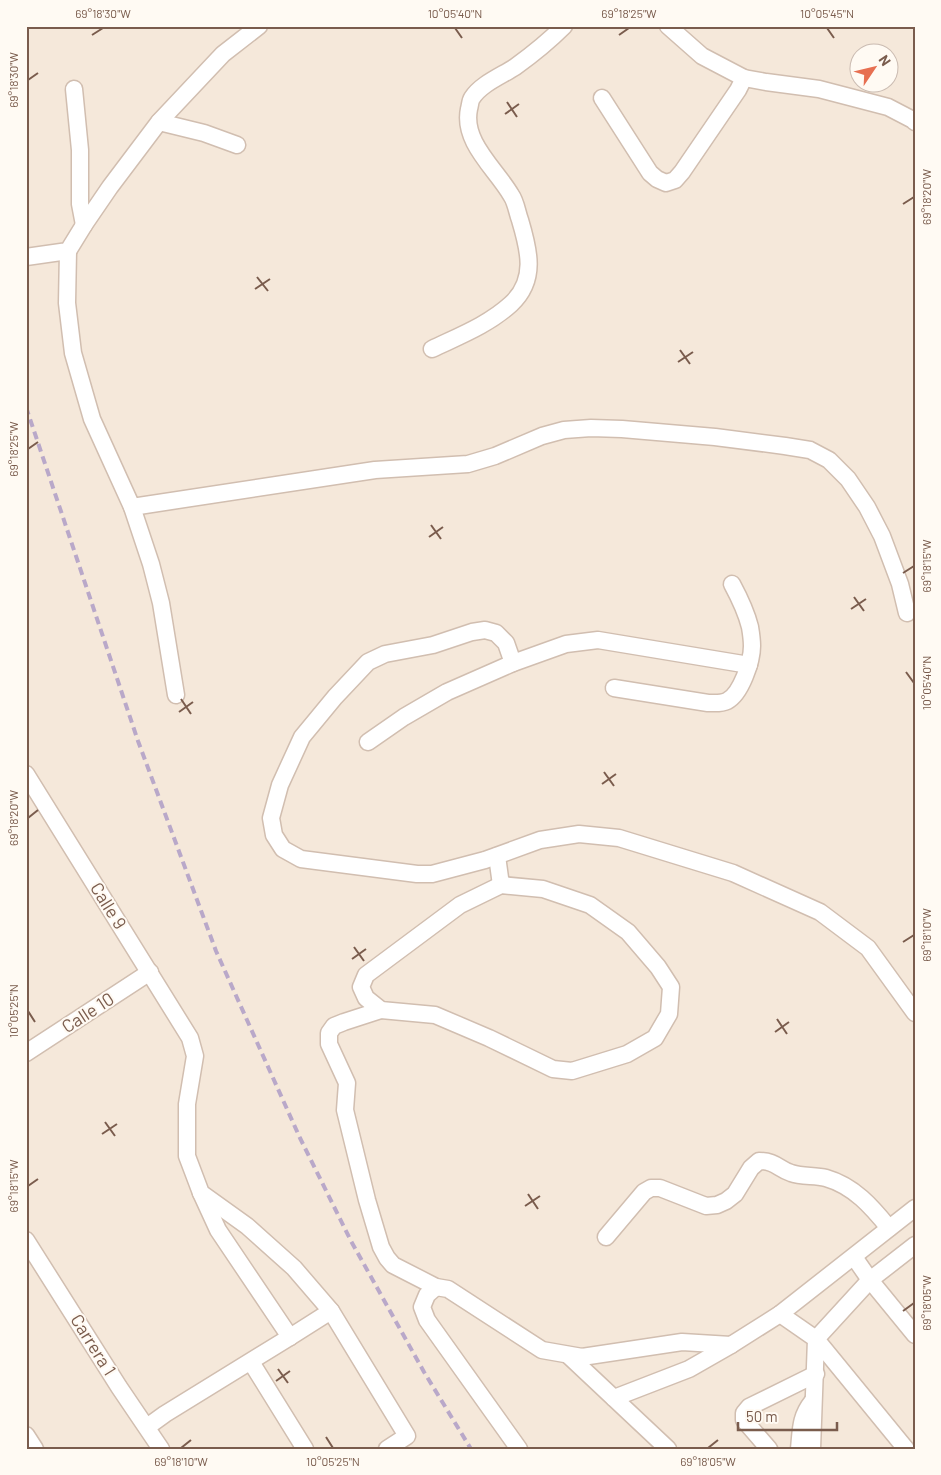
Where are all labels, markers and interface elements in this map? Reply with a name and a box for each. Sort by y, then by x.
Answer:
text: 69°18'30"W [75,6,131,20]
text: 10°05'40"N [428,6,482,20]
text: 69°18'25"W [601,6,657,20]
text: 10°05'45"N [800,6,854,20]
north arrow [848,42,898,92]
text: 69°18'30"W [6,52,20,108]
text: N [875,52,895,69]
text: 69°18'20"W [919,169,933,225]
text: 69°18'25"W [6,421,20,477]
text: 69°18'15"W [919,539,933,593]
text: 10°05'40"N [919,656,933,710]
text: 69°18'20"W [6,790,20,846]
street label: Calle 9 [86,878,132,933]
text: 69°18'10"W [919,908,933,962]
text: 10°05'25"N [6,984,20,1038]
street label: Calle 10 [57,987,118,1037]
text: 69°18'15"W [6,1159,20,1213]
text: 69°18'05"W [919,1275,933,1331]
street label: Carrera 1 [66,1310,121,1379]
scale bar [738,1400,837,1432]
text: 50 m [746,1407,778,1425]
text: 69°18'10"W [154,1454,208,1468]
text: 10°05'25"N [306,1454,360,1468]
text: 69°18'05"W [680,1454,736,1468]

